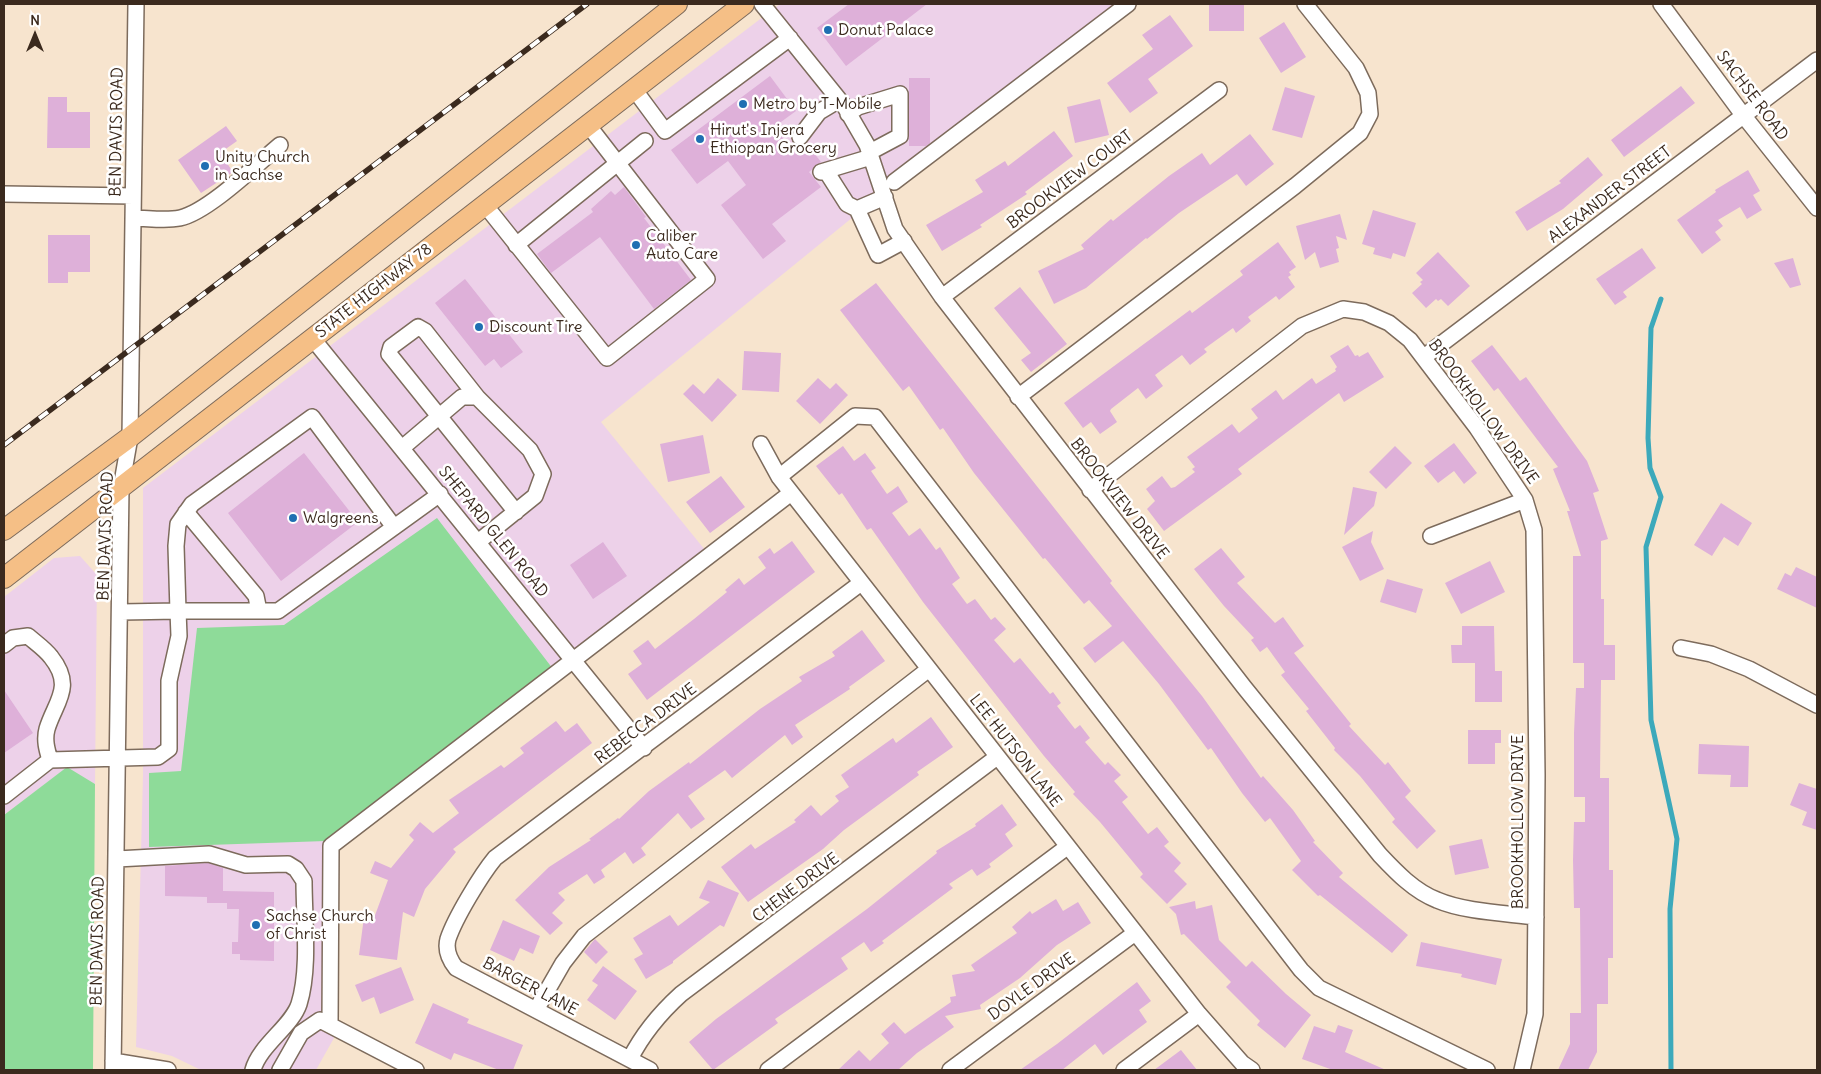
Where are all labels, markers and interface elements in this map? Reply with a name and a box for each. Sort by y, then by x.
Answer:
north arrow [10,10,60,60]
text: N [30,11,40,29]
place label: Donut Palace [838,20,934,40]
marker: Donut Palace [822,24,834,36]
street label: SACHSE ROAD [1712,47,1792,145]
street label: BEN DAVIS ROAD [106,67,128,197]
place label: Metro by T-Mobile [753,94,882,114]
marker: Metro by T-Mobile [737,98,749,110]
place label: Hirut's Injera Ethiopan Grocery [710,120,837,158]
street label: BROOKVIEW COURT [1004,127,1136,233]
marker: Hirut's Injera Ethiopan Grocery [694,133,706,145]
street label: ALEXANDER STREET [1545,143,1675,247]
place label: Unity Church in Sachse [215,147,310,185]
marker: Unity Church in Sachse [199,160,211,172]
place label: Caliber Auto Care [646,226,718,264]
marker: Caliber Auto Care [630,239,642,251]
street label: STATE HIGHWAY 78 [312,240,436,342]
place label: Discount Tire [489,317,582,337]
marker: Discount Tire [473,321,485,333]
street label: BROOKHOLLOW DRIVE [1424,336,1542,488]
street label: BROOKVIEW DRIVE [1066,435,1172,563]
street label: SHEPARD GLEN ROAD [434,463,552,601]
street label: BEN DAVIS ROAD [94,471,118,601]
place label: Walgreens [303,508,379,528]
marker: Walgreens [287,512,299,524]
street label: REBECCA DRIVE [592,680,700,768]
street label: LEE HUTSON LANE [965,691,1065,811]
street label: BROOKHOLLOW DRIVE [1508,735,1528,909]
street label: CHENE DRIVE [749,849,843,927]
street label: BEN DAVIS ROAD [87,876,109,1006]
place label: Sachse Church of Christ [266,906,374,944]
marker: Sachse Church of Christ [250,919,262,931]
street label: DOYLE DRIVE [985,949,1079,1025]
street label: BARGER LANE [479,954,581,1020]

